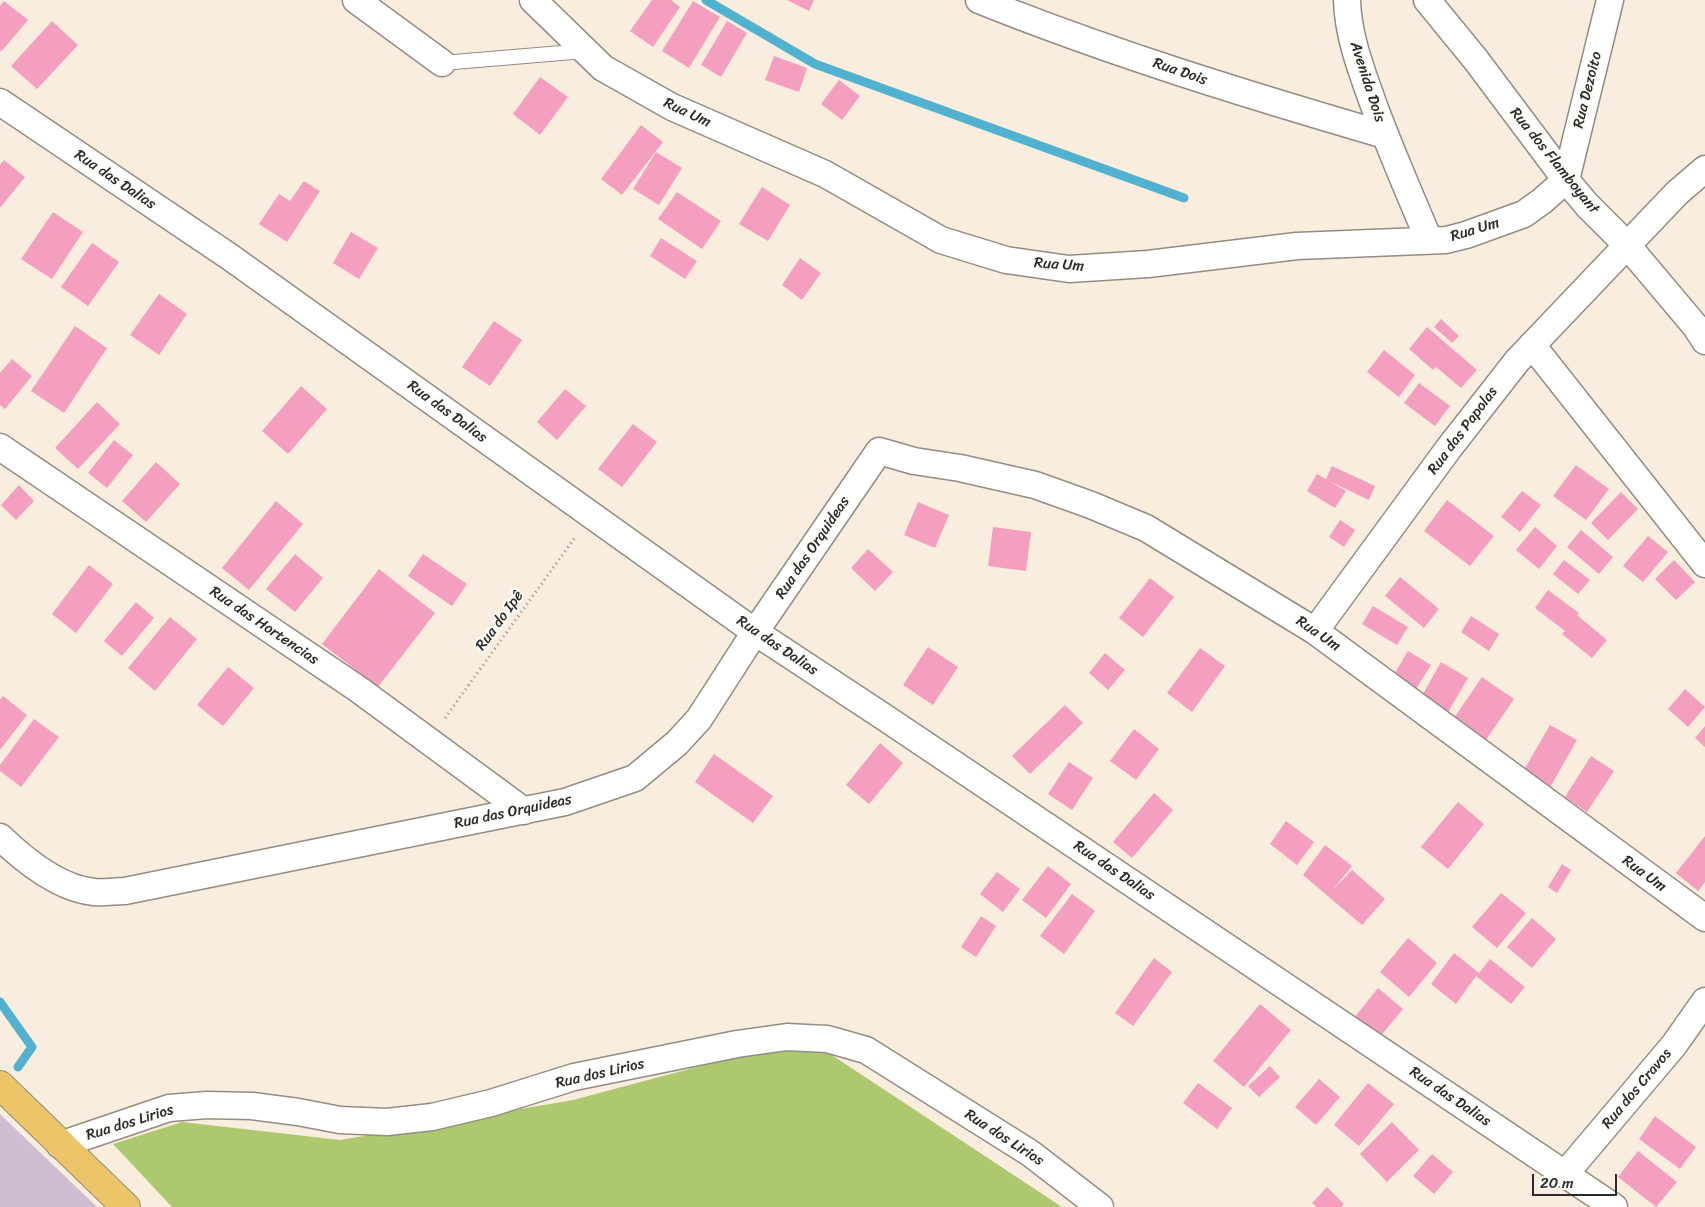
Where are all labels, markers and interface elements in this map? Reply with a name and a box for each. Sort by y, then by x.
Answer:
street label: Avenida Dois [1346,39,1388,125]
street label: Rua Dezoito [1570,50,1606,130]
street label: Rua Dois [1150,54,1210,90]
street label: Rua Um [661,94,713,132]
street label: Rua dos Flamboyant [1506,104,1602,218]
street label: Rua das Dalias [71,146,159,214]
street label: Rua Um [1448,214,1502,246]
street label: Rua Um [1033,254,1085,276]
street label: Rua das Dalias [404,377,490,447]
street label: Rua das Papolas [1424,384,1502,478]
street label: Rua das Orquideas [772,493,854,603]
street label: Rua das Hortencias [206,583,322,669]
street label: Rua do Ipê [472,588,528,654]
street label: Rua das Dalias [733,612,821,680]
street label: Rua Um [1292,613,1344,655]
street label: Rua das Orquideas [453,791,573,833]
street label: Rua das Dalias [1070,837,1158,905]
street label: Rua Um [1618,852,1670,896]
street label: Rua dos Cravos [1598,1045,1676,1133]
street label: Rua dos Lirios [554,1055,646,1093]
street label: Rua das Dalias [1406,1063,1494,1131]
street label: Rua dos Lirios [84,1101,176,1145]
street label: Rua dos Lirios [961,1106,1047,1170]
scale bar [1535,1164,1620,1196]
text: 20 m [1540,1170,1574,1196]

